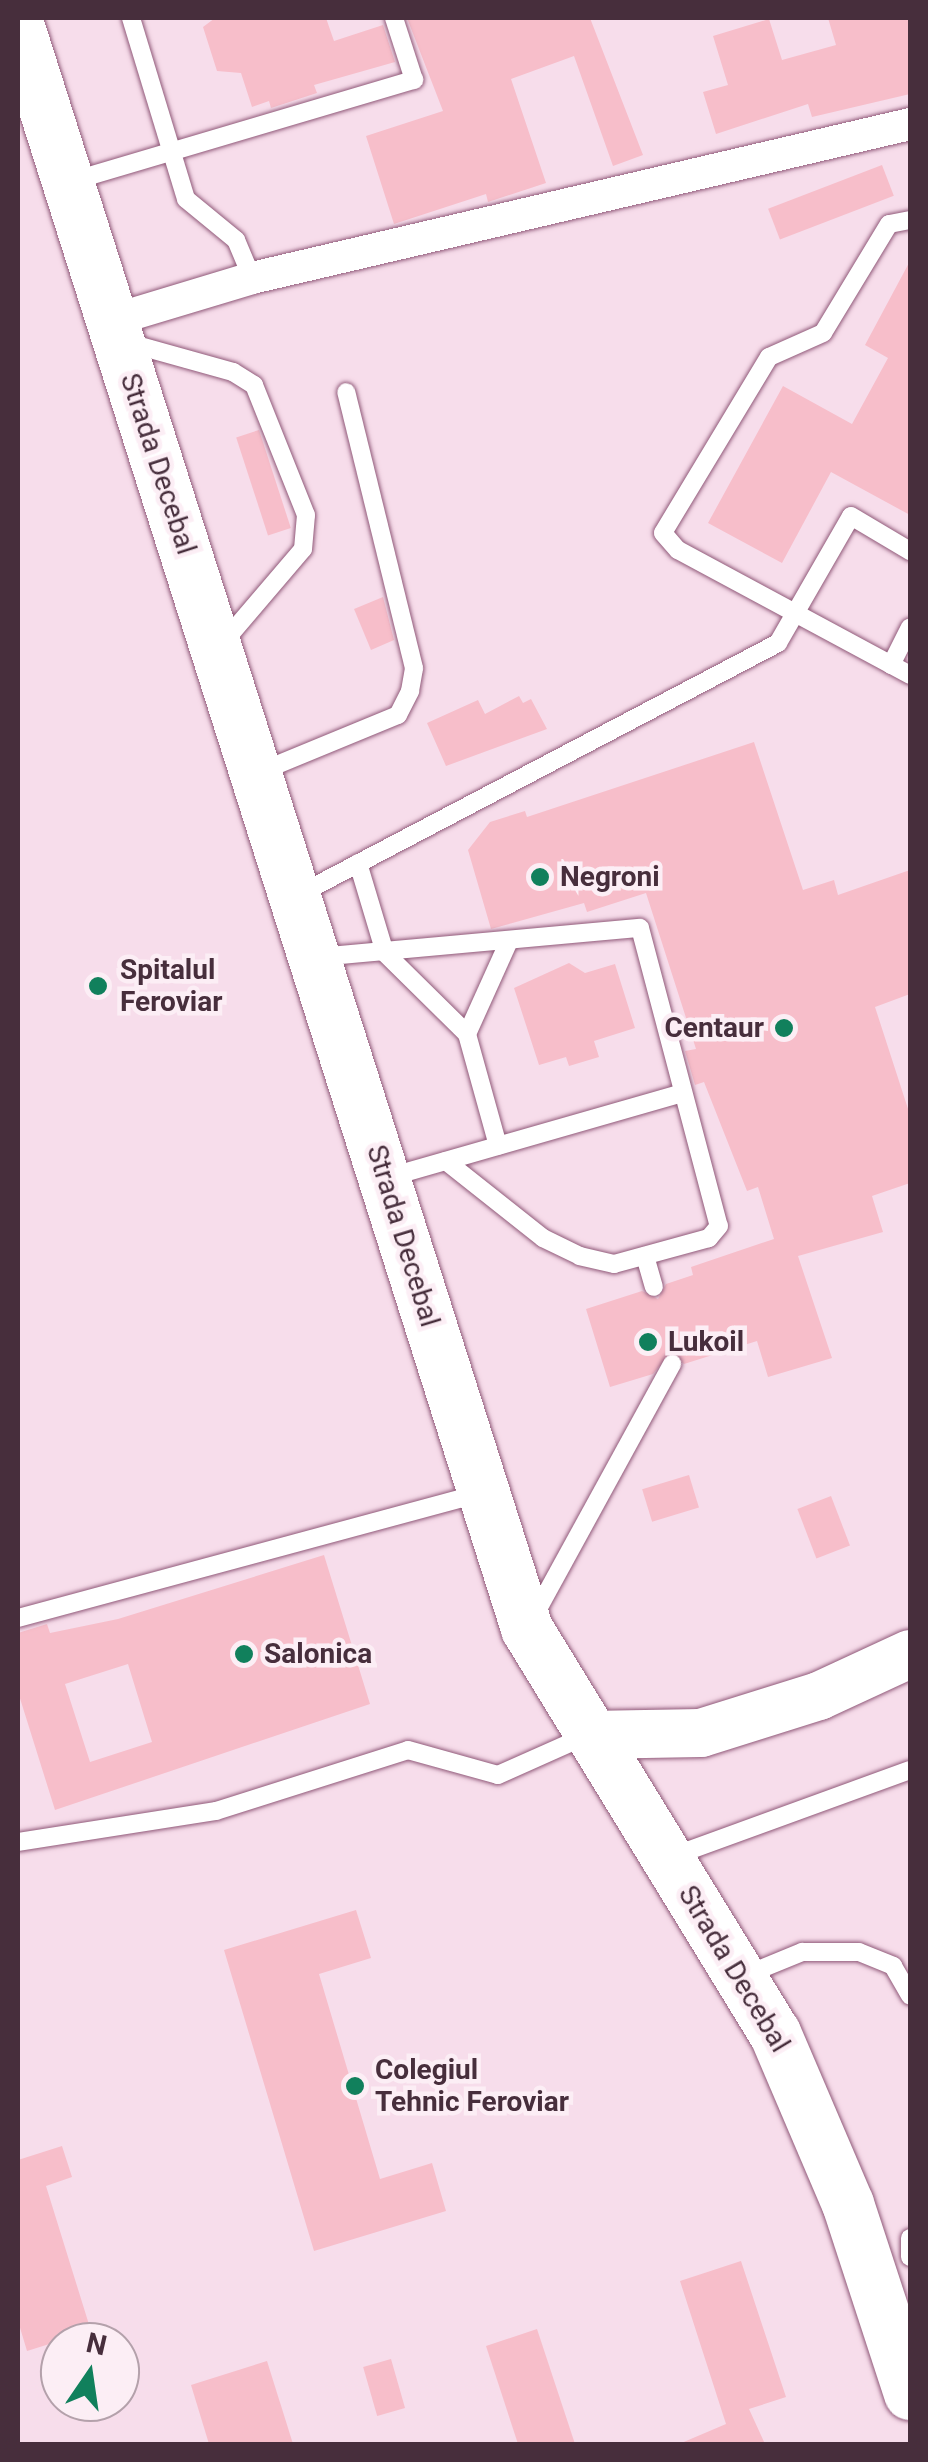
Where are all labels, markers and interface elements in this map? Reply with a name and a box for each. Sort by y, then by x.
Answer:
street label: Strada Decebal [113,369,203,559]
place label: Negroni [560,860,660,894]
marker: Negroni [529,866,551,888]
place label: Spitalul Feroviar [120,953,222,1019]
marker: Spitalul Feroviar [85,973,111,999]
place label: Centaur [664,1011,764,1045]
marker: Centaur [773,1017,795,1039]
street label: Strada Decebal [359,1141,447,1331]
place label: Lukoil [668,1325,744,1359]
marker: Lukoil [637,1331,659,1353]
place label: Salonica [264,1637,372,1671]
marker: Salonica [233,1643,255,1665]
street label: Strada Decebal [671,1880,797,2058]
place label: Colegiul Tehnic Feroviar [375,2053,569,2119]
marker: Colegiul Tehnic Feroviar [344,2075,366,2097]
north arrow [40,2322,140,2422]
text: N [83,2326,110,2363]

